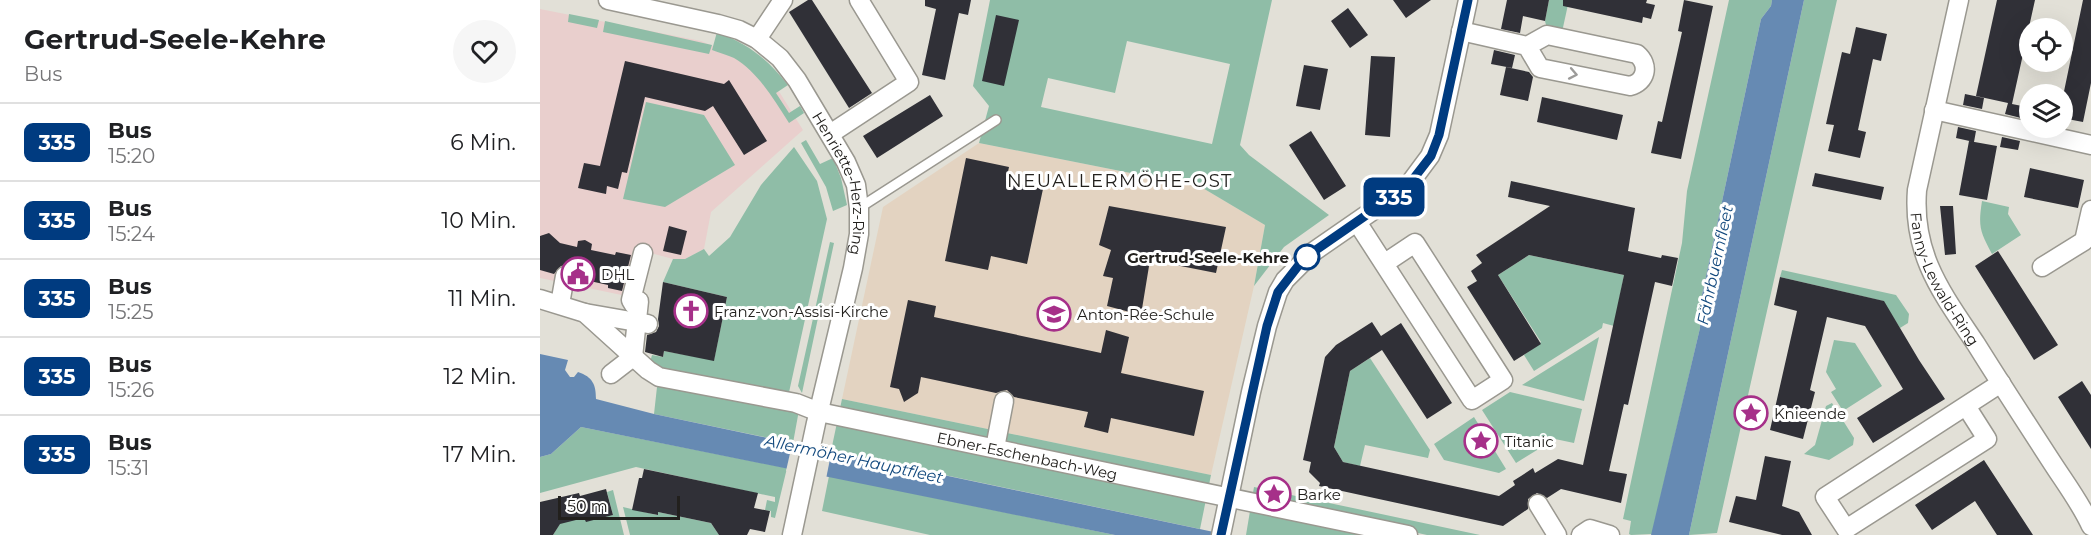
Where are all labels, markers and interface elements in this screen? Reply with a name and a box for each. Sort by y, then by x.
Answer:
map controls [2019,18,2073,138]
button: locate [2019,18,2073,72]
button: heart [453,20,516,83]
text: Gertrud-Seele-Kehre [24,22,326,56]
text: Bus [24,62,62,86]
one-way arrow [1567,67,1577,80]
button: layers [2019,84,2073,138]
street label: Henriette-Herz-Ring [809,108,869,257]
text: Bus [108,117,152,144]
text: 6 Min. [450,129,516,156]
text: 335 [38,130,76,155]
text: 15:20 [108,144,155,168]
district label: NEUALLERMÖHE-OST [1007,170,1233,192]
line badge: 335 [1360,178,1428,216]
text: 335 [1375,185,1413,210]
text: Bus [108,195,152,222]
water label: Fährbuernfleet [1693,203,1737,327]
text: 10 Min. [441,207,516,234]
text: 335 [38,208,76,233]
street label: Fanny-Lewald-Ring [1907,212,1984,349]
text: 15:24 [108,222,155,246]
marker: Gertrud-Seele-Kehre [1294,244,1320,270]
place label: Gertrud-Seele-Kehre [1127,248,1289,267]
public building icon: DHL [560,256,596,292]
place label: DHL [601,265,635,284]
text: Bus [108,273,152,300]
text: 11 Min. [448,285,516,312]
text: 335 [38,286,76,311]
church icon: Franz-von-Assisi-Kirche [673,293,709,329]
school or university icon: Anton-Rée-Schule [1036,296,1072,332]
text: 15:25 [108,300,153,324]
place label: Franz-von-Assisi-Kirche [714,302,888,321]
place label: Anton-Rée-Schule [1077,305,1214,324]
text: Bus [108,351,152,378]
text: 12 Min. [443,363,516,390]
text: 335 [38,364,76,389]
text: 15:26 [108,378,154,402]
place icon: Knieende [1733,395,1769,431]
place label: Knieende [1774,404,1846,423]
place icon: Titanic [1463,423,1499,459]
street label: Ebner-Eschenbach-Weg [935,427,1119,484]
text: Bus [108,429,152,456]
water label: Allermöher Hauptfleet [762,431,945,487]
place label: Titanic [1504,432,1554,451]
text: 17 Min. [443,441,516,468]
text: 335 [38,442,76,467]
text: 15:31 [108,456,149,480]
place icon: Barke [1256,476,1292,512]
place label: Barke [1297,485,1341,504]
scale bar [558,493,680,520]
text: 50 m [567,497,608,516]

